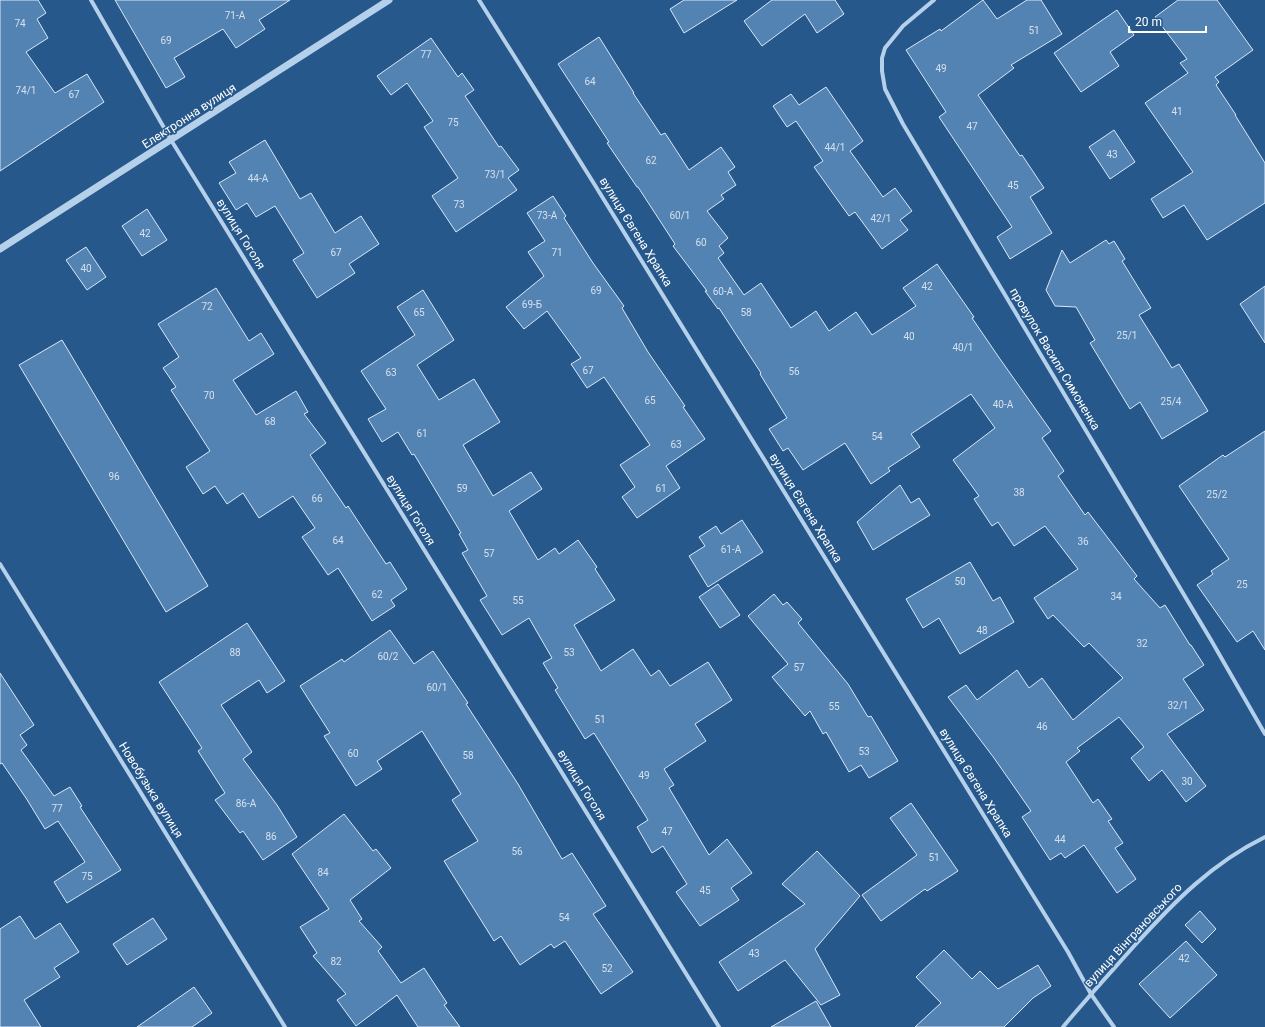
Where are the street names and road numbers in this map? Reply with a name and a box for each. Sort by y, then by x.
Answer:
street label: Електронна вулиця [139,80,239,152]
street label: вулиця Євгена Храпка [597,175,675,289]
street label: вулиця Гоголя [214,196,268,272]
street label: провулок Василя Симоненка [1007,285,1103,433]
street label: вулиця Євгена Храпка [767,451,845,565]
street label: вулиця Гоголя [384,472,438,548]
street label: вулиця Євгена Храпка [937,726,1015,840]
street label: Новобузька вулиця [116,740,186,840]
street label: вулиця Гоголя [555,747,609,823]
street label: вулиця Вінграновського [1081,880,1185,990]

